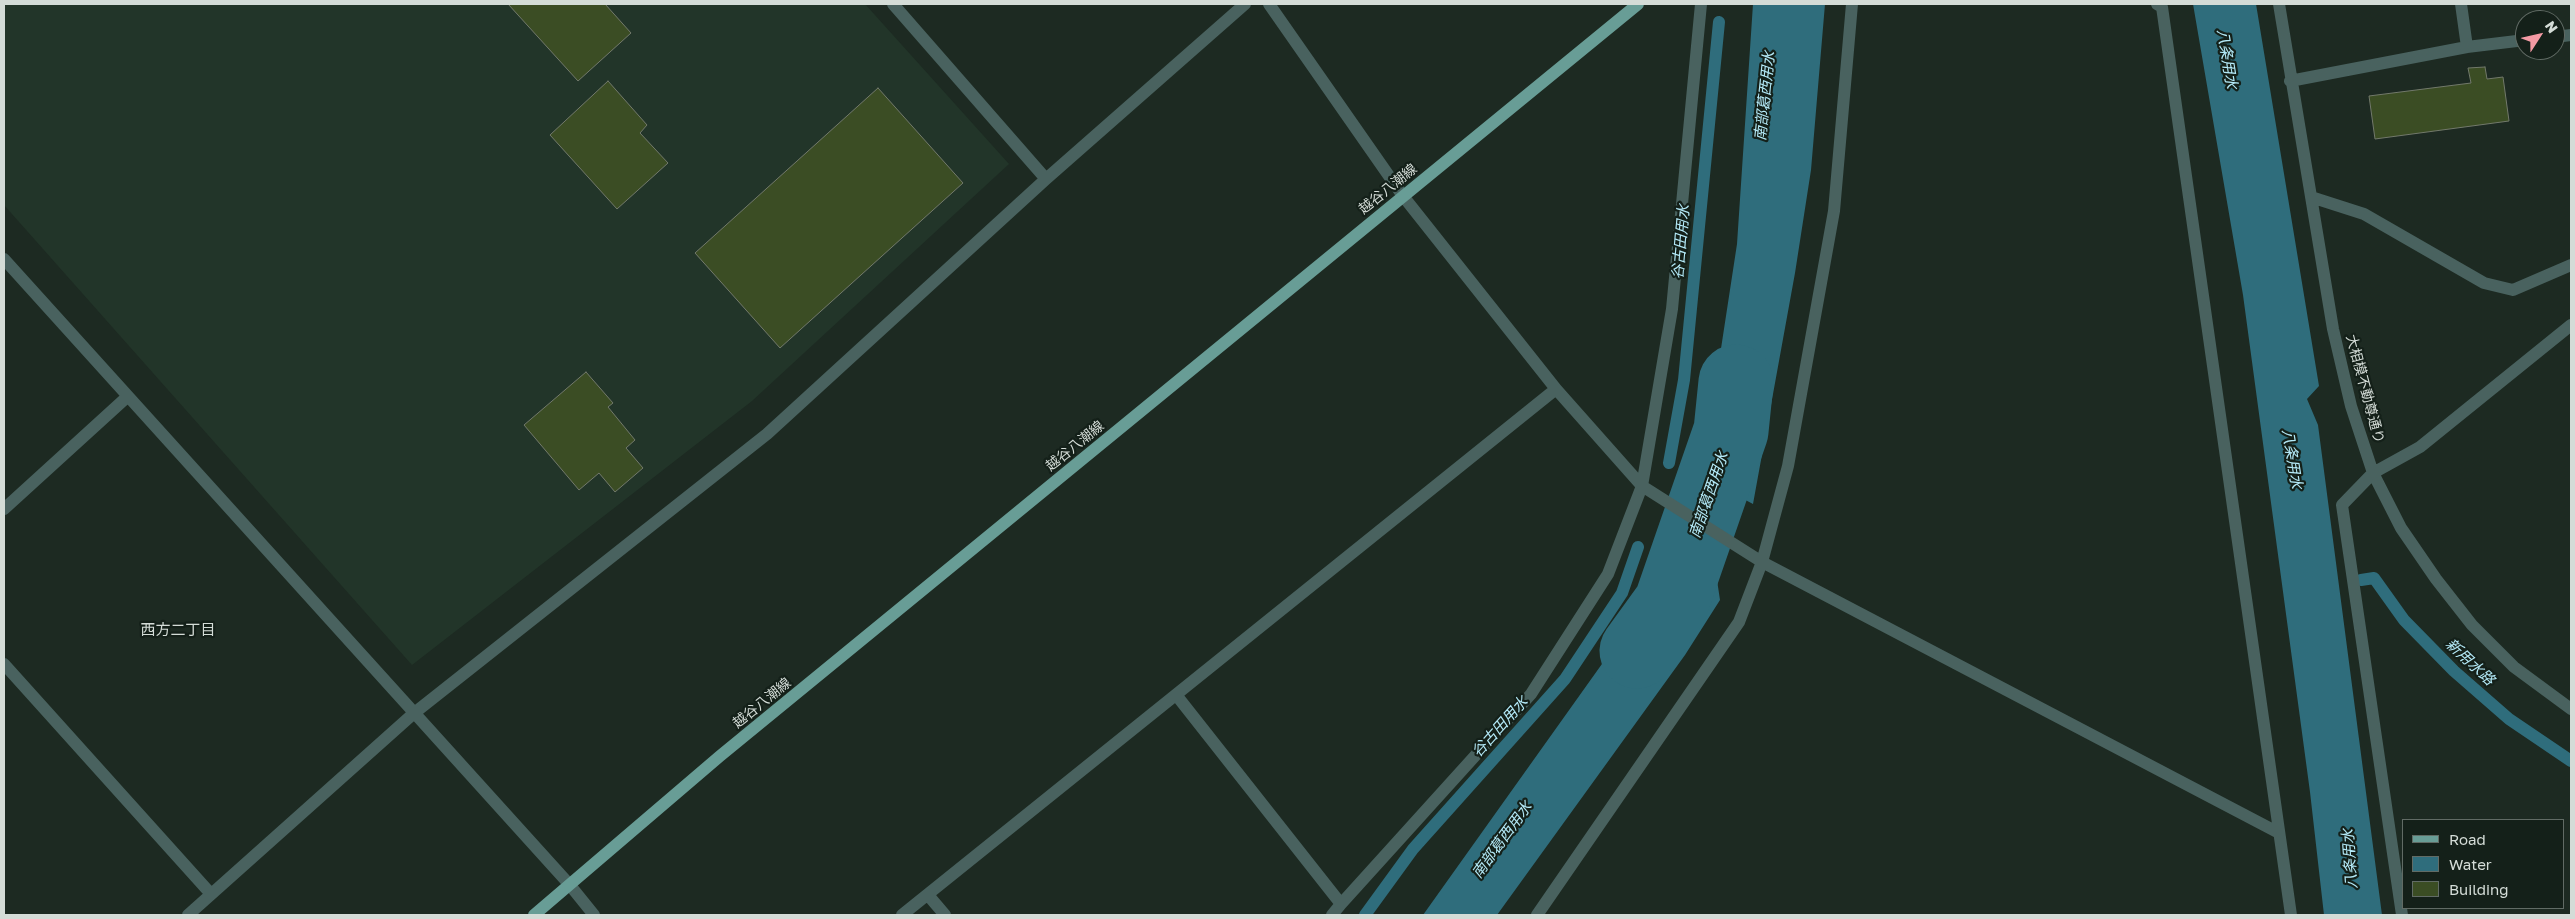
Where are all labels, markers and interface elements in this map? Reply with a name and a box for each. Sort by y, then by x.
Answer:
north arrow [2515,10,2565,60]
text: N [2542,17,2562,36]
water label: 八条用水 [2213,28,2241,90]
water label: 南部葛西用水 [1751,50,1779,142]
street label: 越谷八潮線 [1356,160,1420,218]
water label: 谷古田用水 [1669,204,1693,280]
street label: 大相模不動尊通り [2342,333,2388,445]
street label: 越谷八潮線 [1043,417,1107,475]
water label: 八条用水 [2278,428,2306,490]
water label: 南部葛西用水 [1686,450,1732,540]
district label: 西方二丁目 [141,621,215,639]
water label: 新用水路 [2442,635,2498,689]
street label: 越谷八潮線 [730,674,794,732]
water label: 谷古田用水 [1468,693,1532,761]
water label: 南部葛西用水 [1468,798,1536,882]
legend [2402,819,2565,909]
water label: 八条用水 [2339,828,2361,890]
text: Road [2449,830,2486,848]
text: Water [2449,855,2492,873]
text: Building [2449,880,2509,898]

